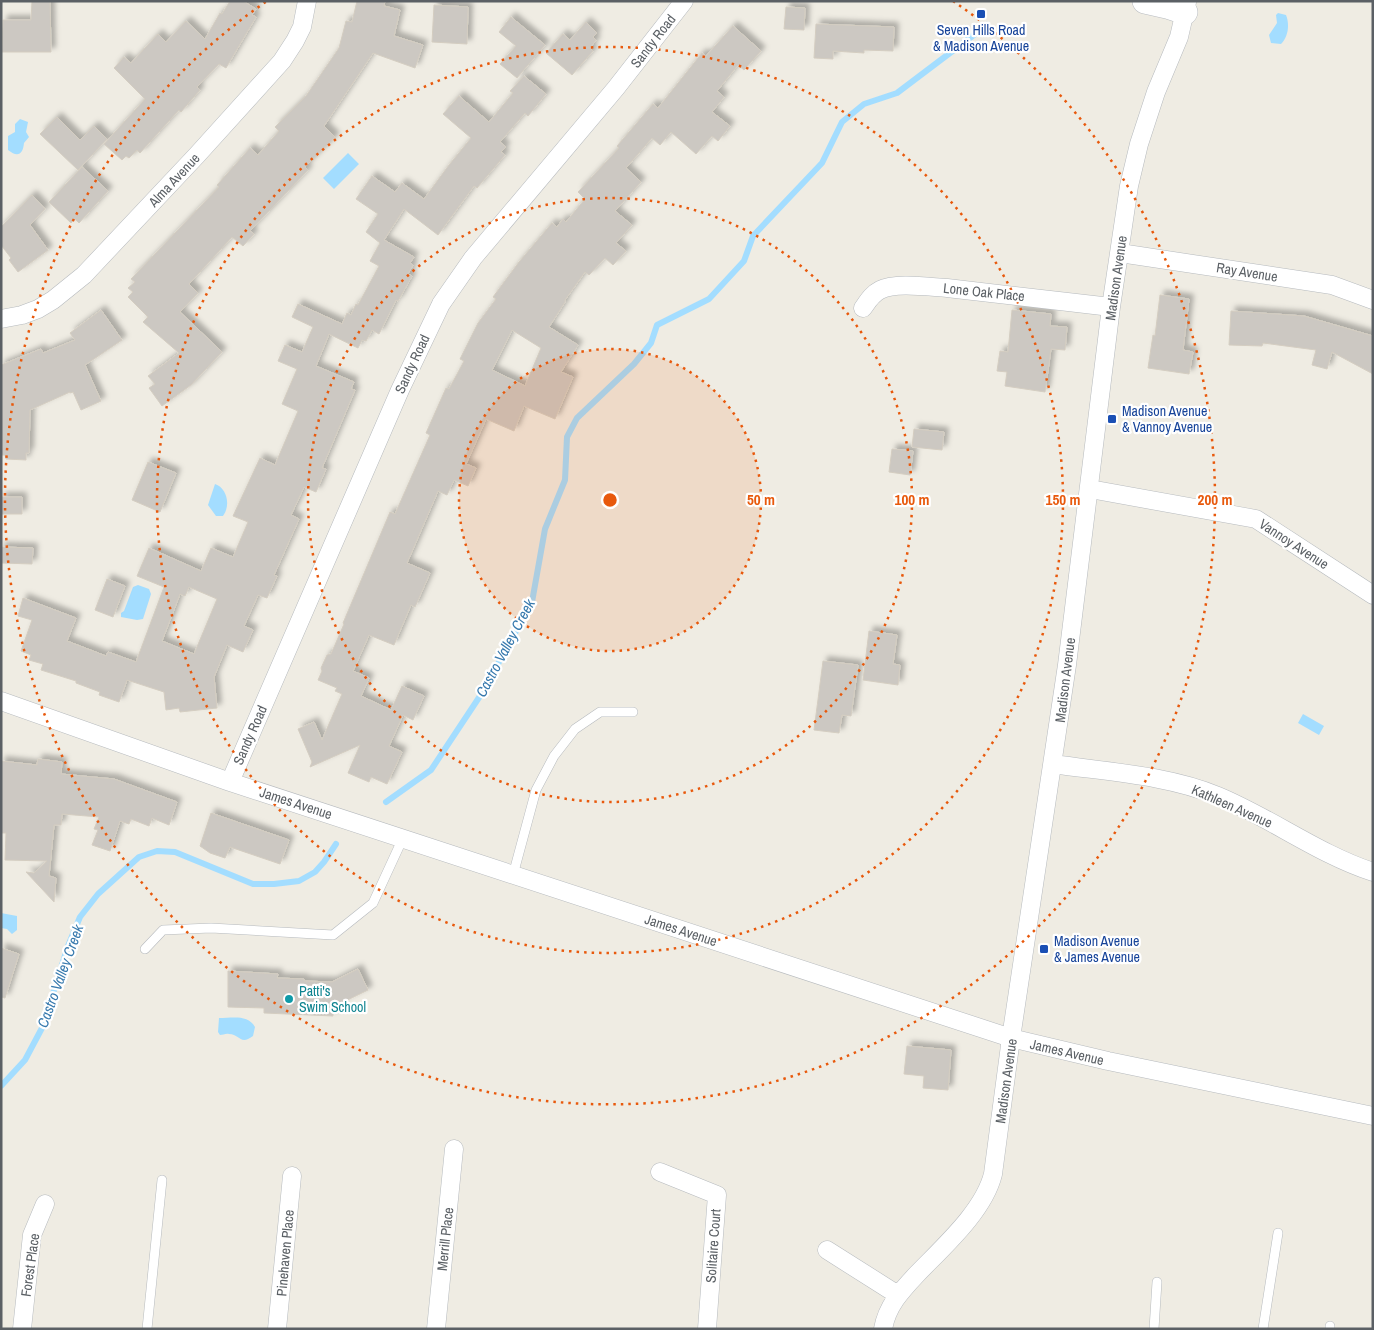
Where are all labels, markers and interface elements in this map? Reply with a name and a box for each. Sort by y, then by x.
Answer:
marker: Seven Hills Road & Madison Avenue [975,8,987,20]
street label: Sandy Road [626,11,680,71]
place label: Seven Hills Road & Madison Avenue [933,21,1029,55]
street label: Alma Avenue [144,149,204,212]
street label: Madison Avenue [1101,234,1131,322]
street label: Ray Avenue [1215,258,1279,286]
street label: Lone Oak Place [942,279,1026,305]
street label: Sandy Road [390,332,434,396]
place label: Madison Avenue & Vannoy Avenue [1122,402,1212,436]
marker: Madison Avenue & Vannoy Avenue [1106,413,1118,425]
text: 50 m [747,489,775,510]
text: 100 m [895,489,929,510]
text: 150 m [1046,489,1080,510]
text: 200 m [1198,489,1232,510]
centre of rings [601,491,619,509]
street label: Vannoy Avenue [1256,515,1332,573]
water label: Castro Valley Creek [470,595,540,701]
street label: Madison Avenue [1051,637,1079,723]
street label: Sandy Road [229,702,271,768]
street label: Kathleen Avenue [1189,780,1275,832]
street label: James Avenue [257,783,335,823]
street label: James Avenue [642,910,720,950]
water label: Castro Valley Creek [32,921,89,1030]
place label: Madison Avenue & James Avenue [1054,932,1140,966]
marker: Madison Avenue & James Avenue [1038,943,1050,955]
place label: Patti's Swim School [299,982,366,1016]
marker: Patti's Swim School [283,993,295,1005]
street label: James Avenue [1028,1035,1106,1069]
street label: Madison Avenue [991,1037,1021,1125]
street label: Merrill Place [433,1206,457,1272]
street label: Solitaire Court [701,1208,725,1284]
street label: Pinehaven Place [272,1209,298,1297]
street label: Forest Place [17,1232,43,1298]

